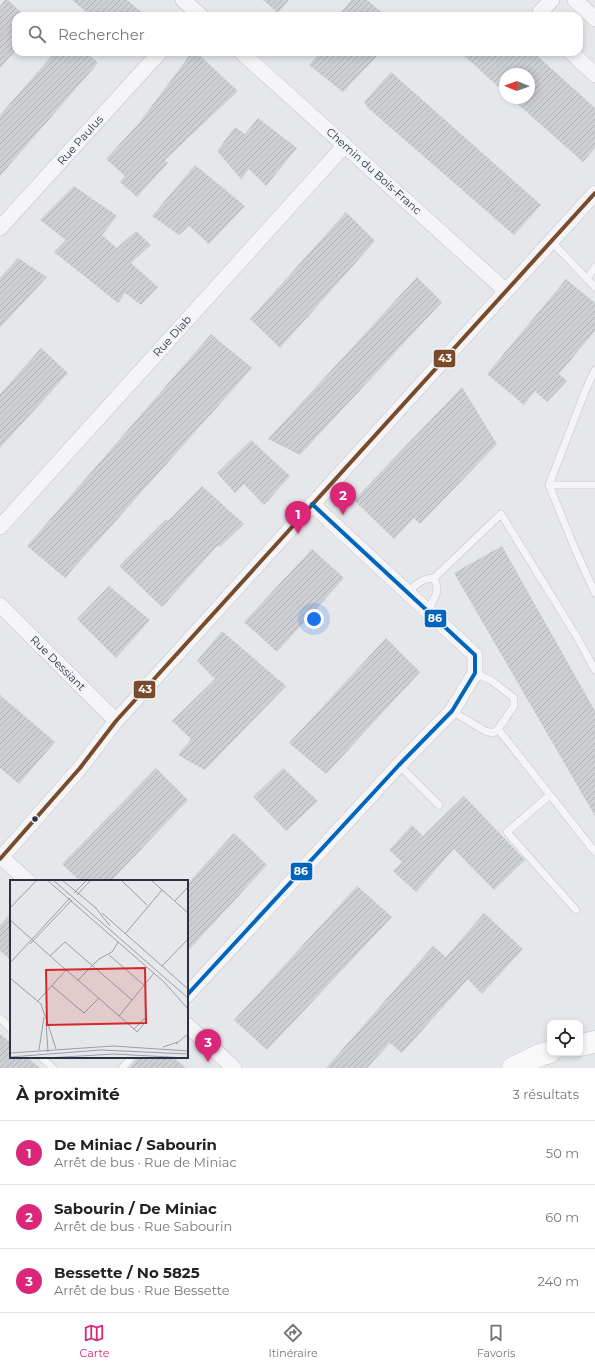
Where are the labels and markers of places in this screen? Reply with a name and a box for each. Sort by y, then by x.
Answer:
pin: 2 [330,482,356,515]
pin: 1 [285,501,311,534]
unlabelled marker [30,814,40,824]
pin: 3 [195,1029,221,1062]

